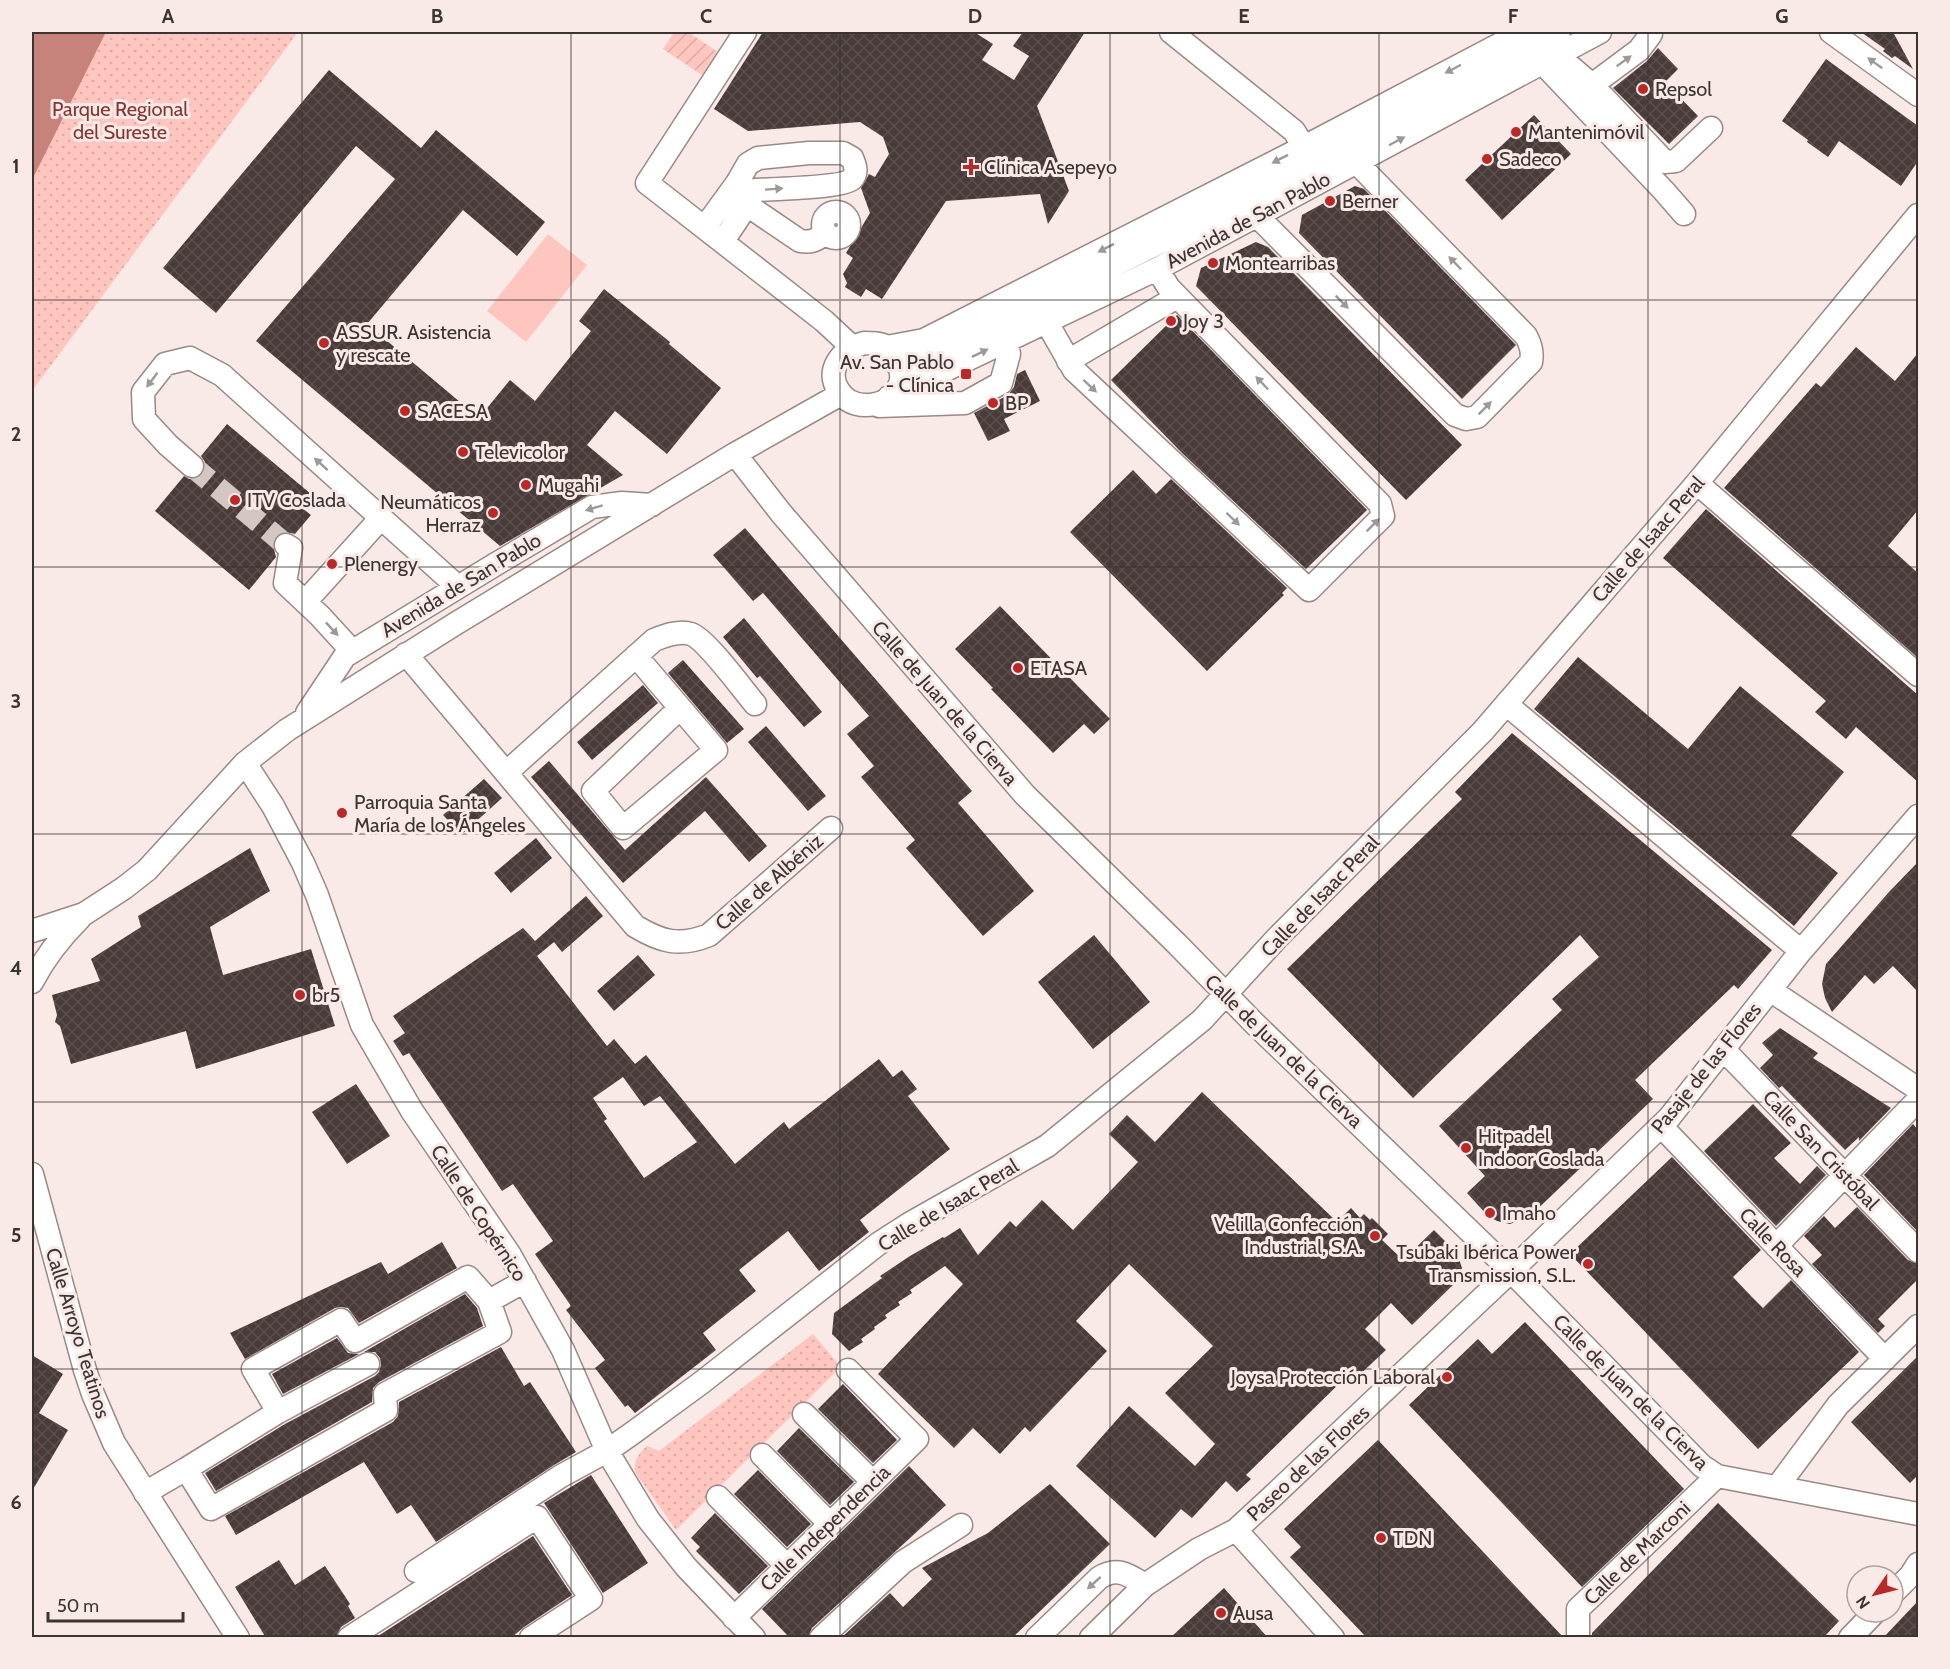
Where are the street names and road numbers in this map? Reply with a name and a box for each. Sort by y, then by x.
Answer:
street label: Avenida de San Pablo [1162,167,1334,273]
street label: Calle de Isaac Peral [1587,471,1710,607]
street label: Avenida de San Pablo [377,528,545,642]
street label: Calle de Juan de la Cierva [867,616,1023,790]
street label: Calle de Albéniz [710,829,828,935]
street label: Calle de Isaac Peral [1256,830,1384,962]
street label: Calle de Juan de la Cierva [1200,969,1368,1133]
street label: Pasaje de las Flores [1646,998,1766,1138]
street label: Calle San Cristóbal [1758,1085,1884,1215]
street label: Calle de Copérnico [426,1140,532,1286]
street label: Calle de Isaac Peral [873,1153,1023,1256]
street label: Calle Rosa [1734,1203,1812,1282]
street label: Calle Arroyo Teatinos [41,1245,115,1421]
street label: Calle de Juan de la Cierva [1548,1309,1714,1475]
street label: Paseo de las Flores [1242,1400,1374,1526]
street label: Calle Independencia [755,1460,895,1596]
street label: Calle de Marconi [1579,1496,1695,1610]

